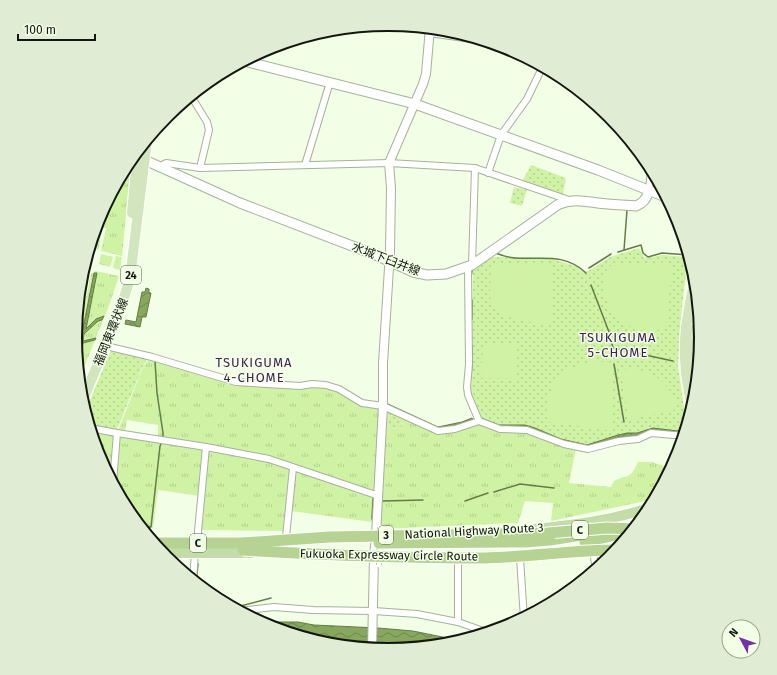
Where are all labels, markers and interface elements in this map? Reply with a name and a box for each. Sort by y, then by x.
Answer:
scale bar [18,16,95,42]
text: 100 m [24,23,56,37]
street label: 水城下臼井線 [350,240,422,278]
road number: 24 [121,266,141,284]
street label: 福岡東環状線 [91,296,131,368]
district label: TSUKIGUMA 5-CHOME [579,330,657,360]
district label: TSUKIGUMA 4-CHOME [215,355,293,385]
street label: National Highway Route 3 [404,520,544,542]
road number: C [572,521,588,539]
road number: 3 [379,526,393,544]
road number: C [190,534,206,552]
street label: Fukuoka Expressway Circle Route [300,546,478,564]
north arrow [721,619,761,659]
text: N [727,626,741,640]

